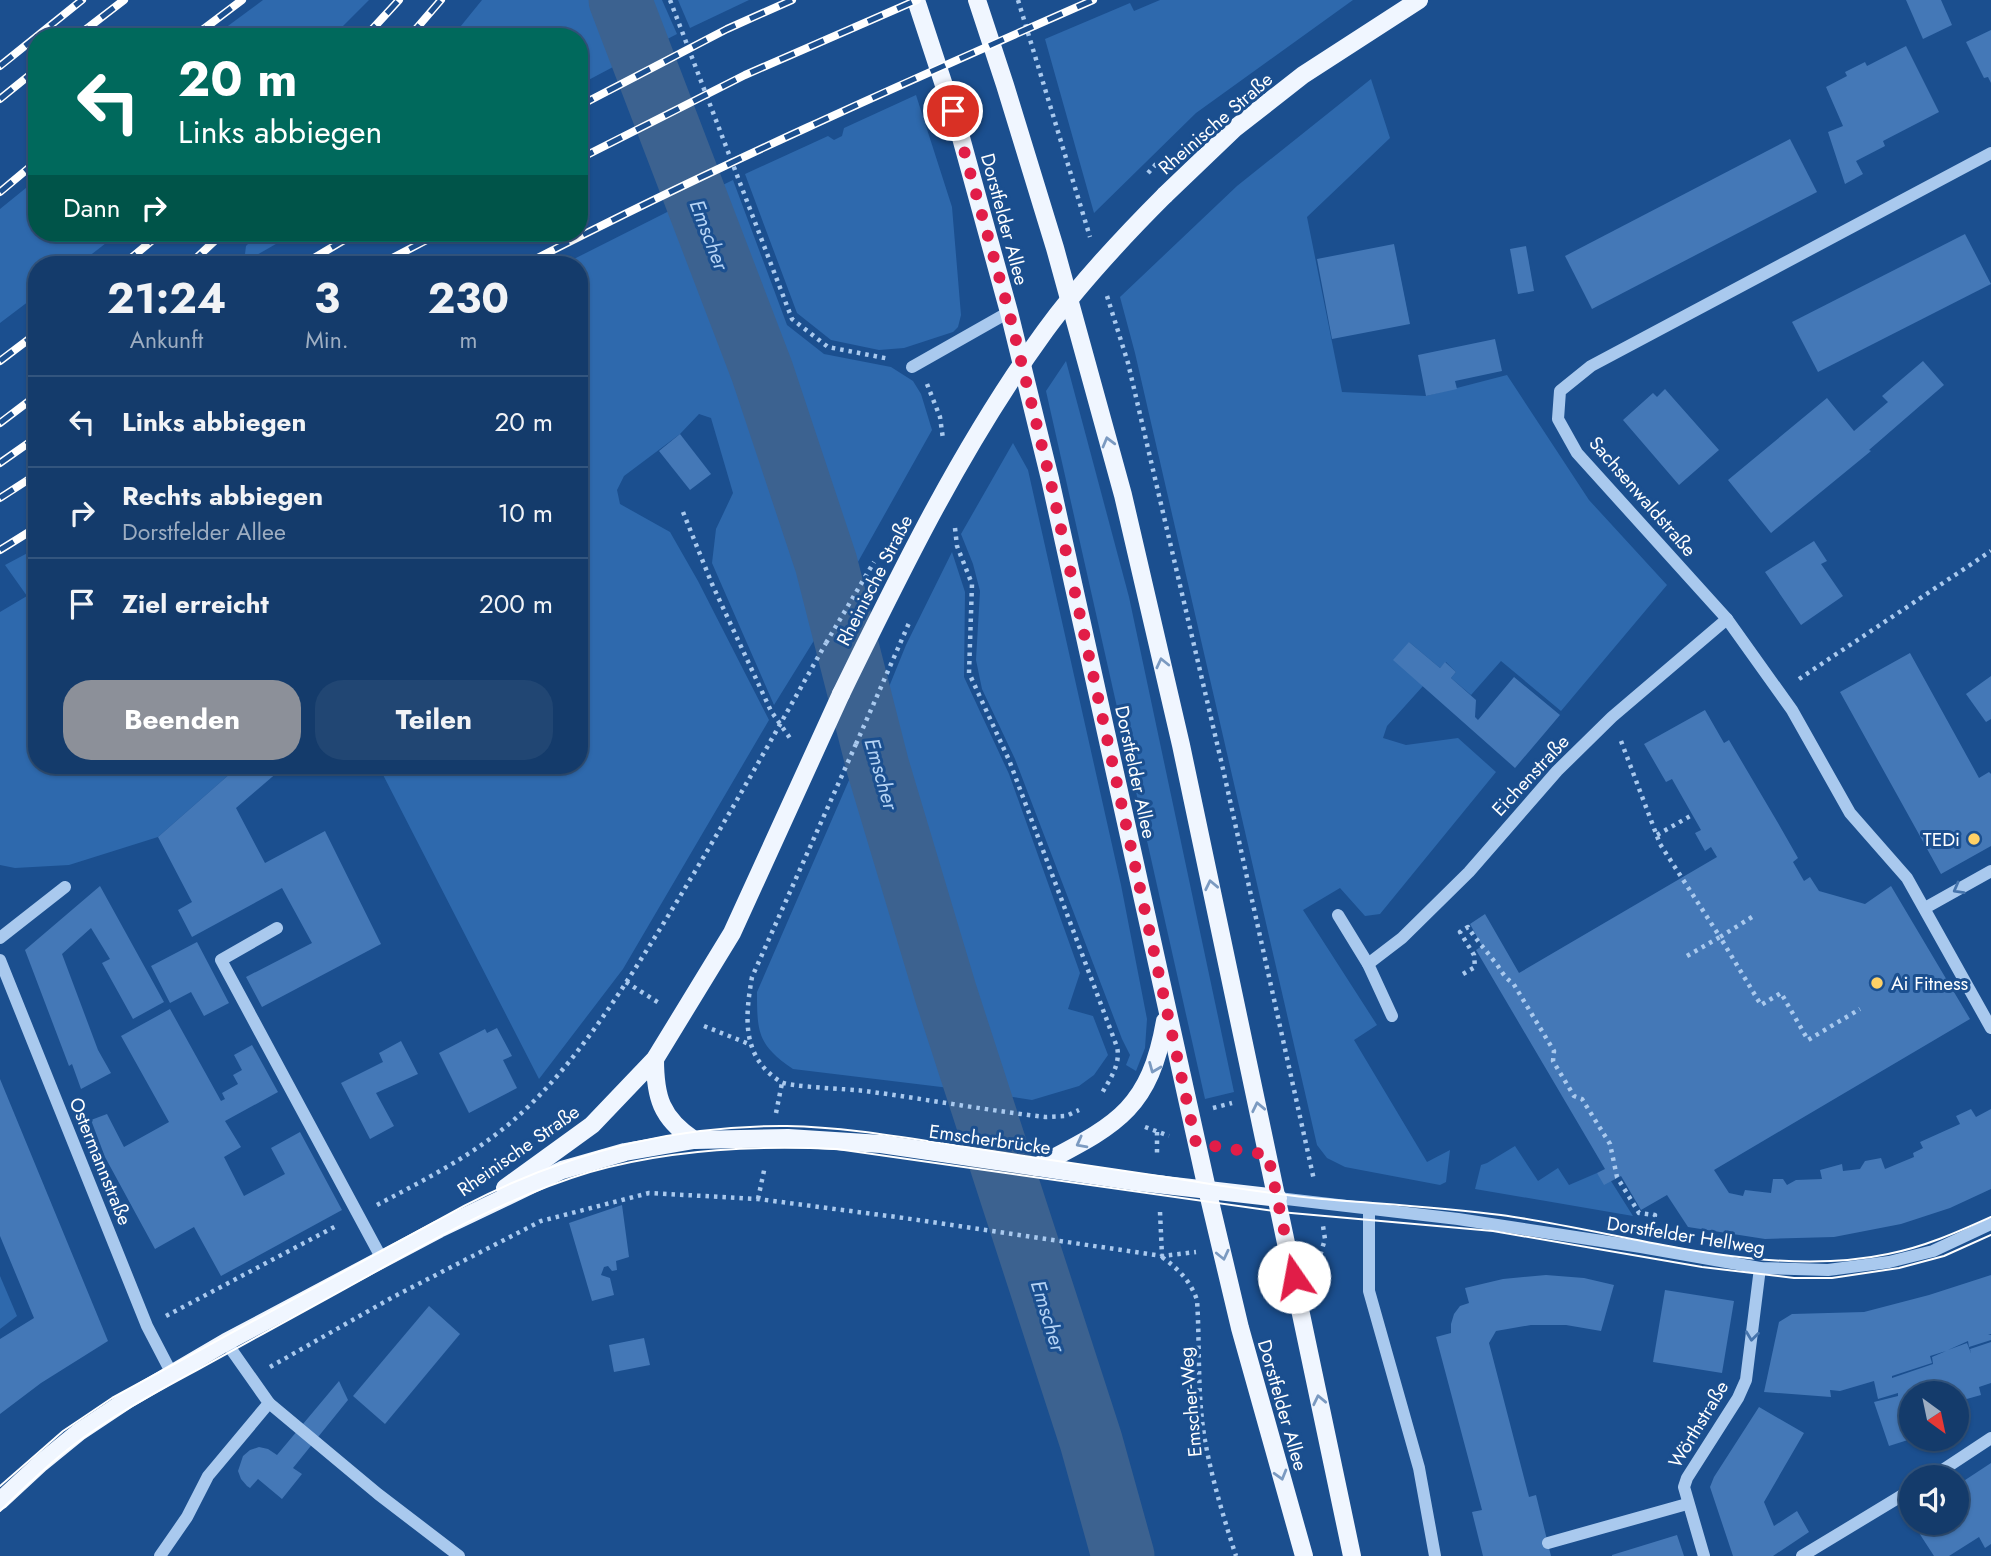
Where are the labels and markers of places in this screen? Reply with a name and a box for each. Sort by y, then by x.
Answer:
pin [923,81,983,141]
place label: TEDi [1923,826,1960,853]
marker: TEDi [1966,831,1982,847]
place label: Ai Fitness [1891,970,1969,997]
marker: Ai Fitness [1869,975,1885,991]

